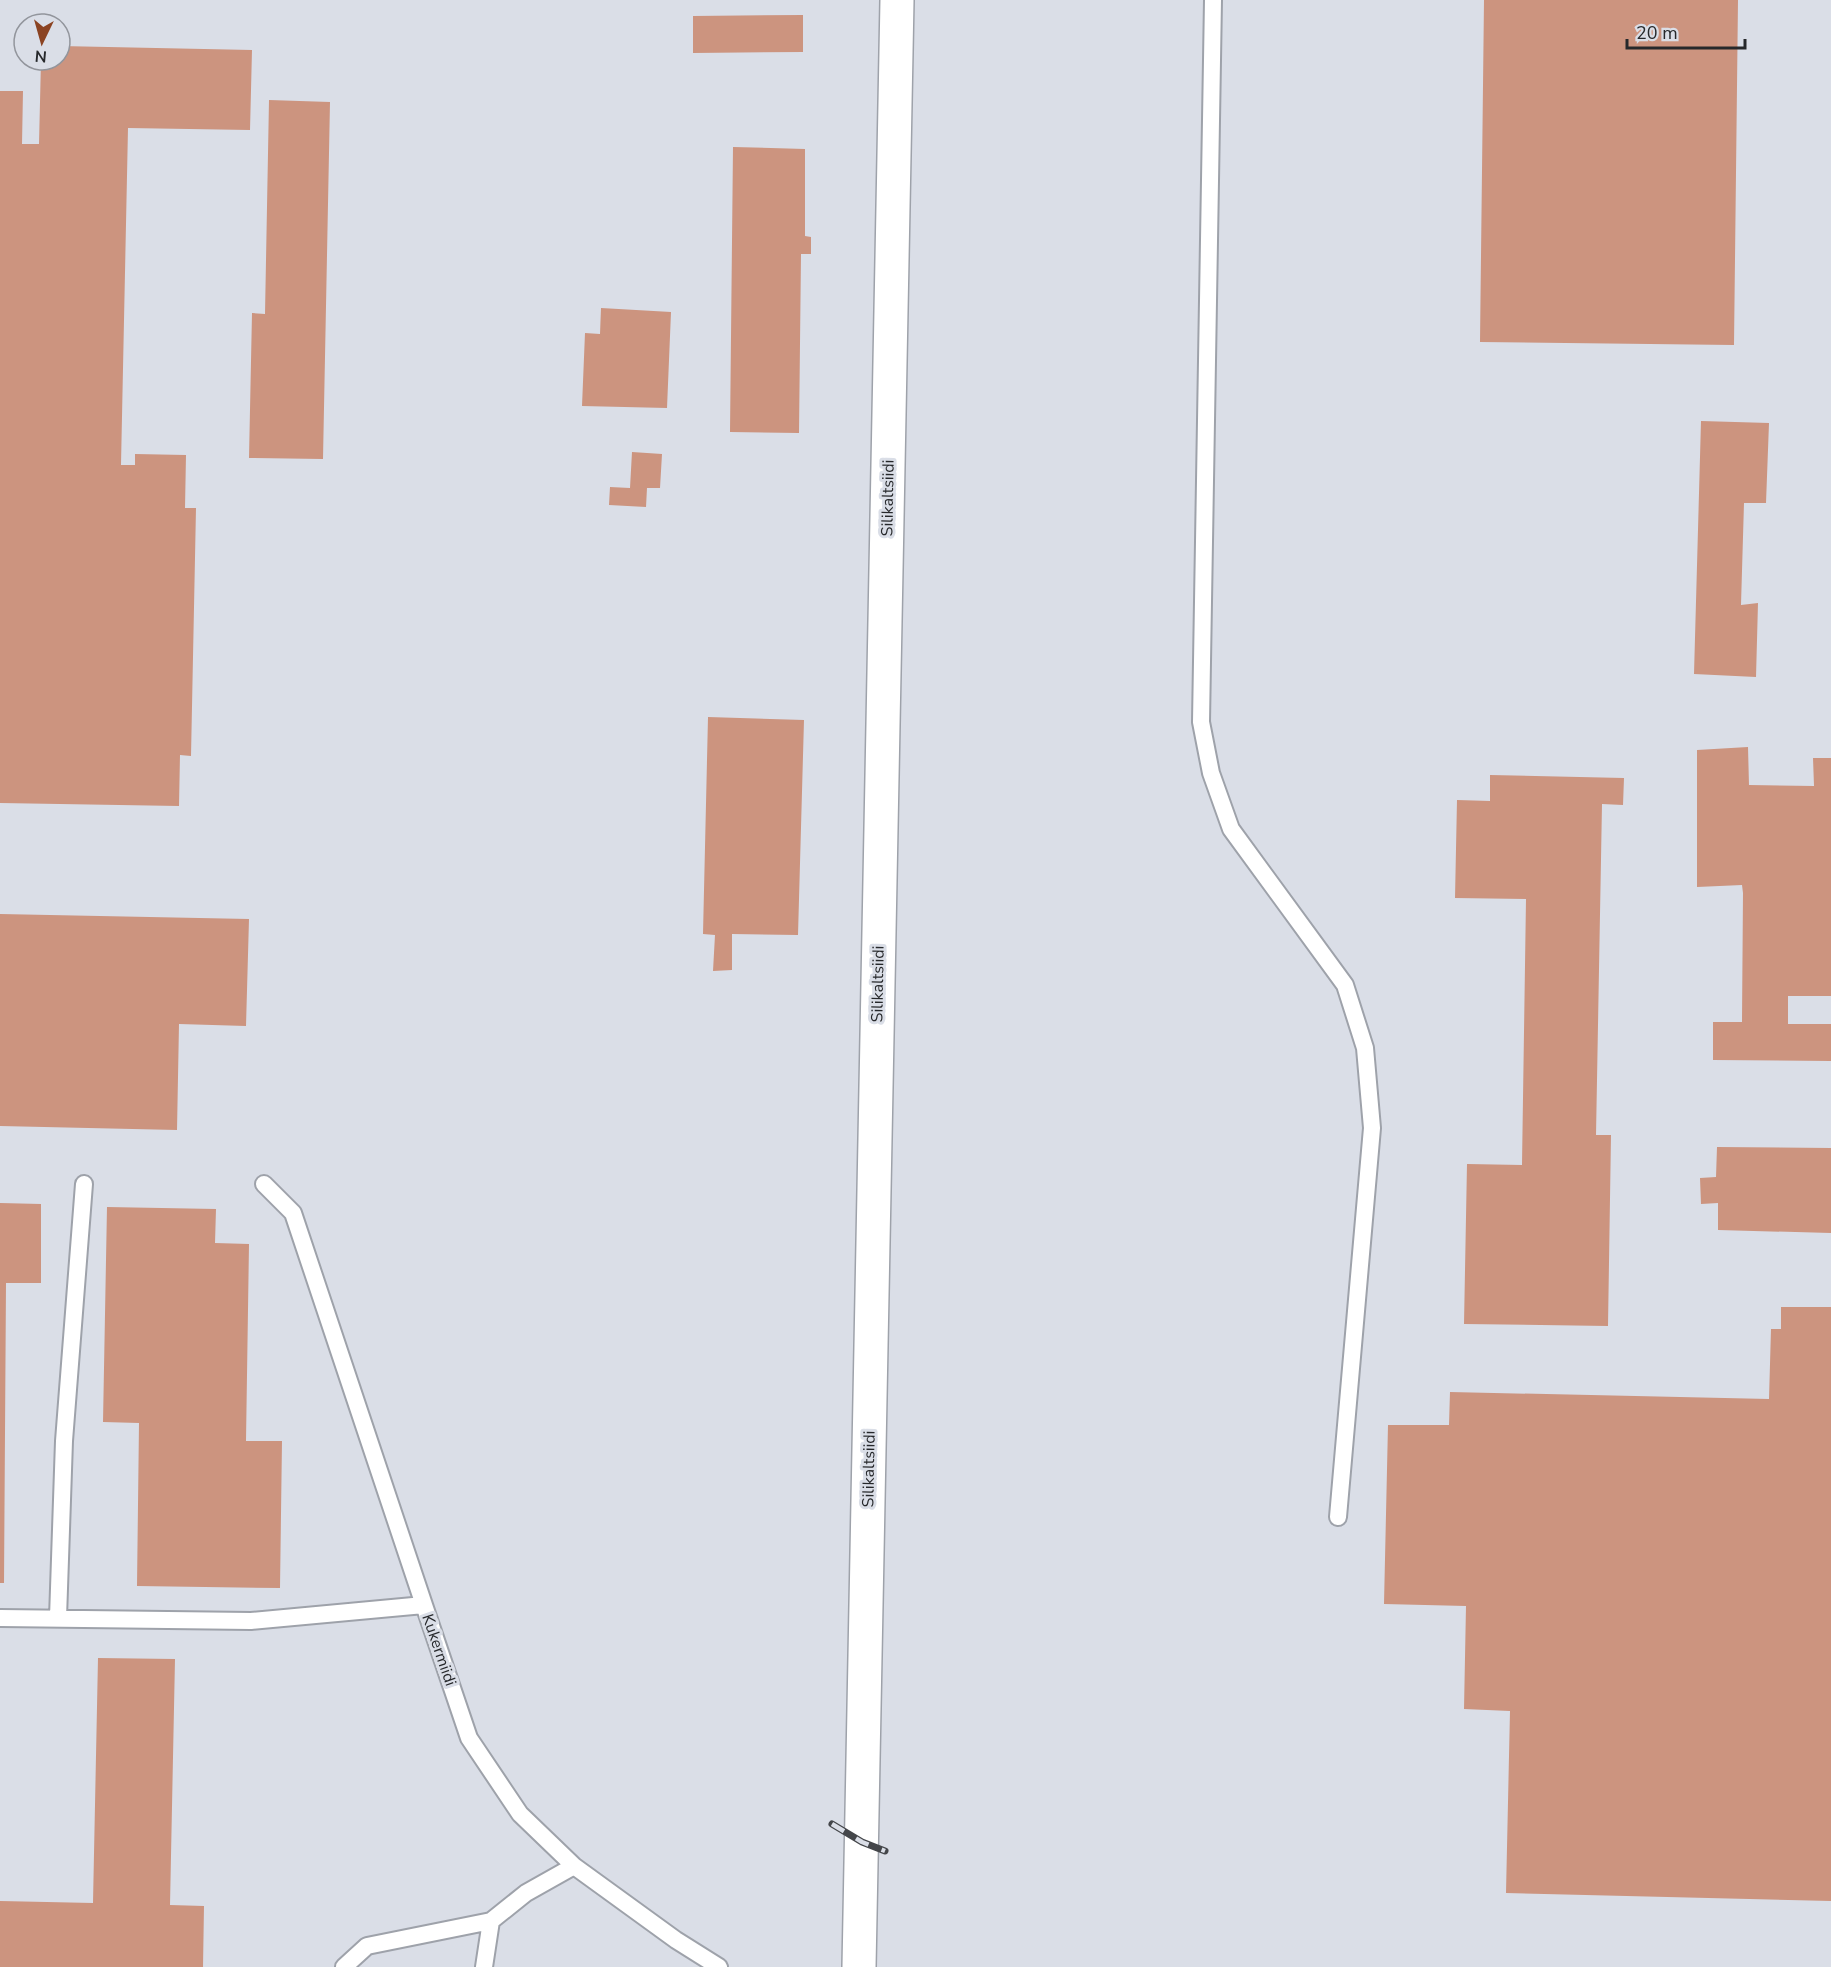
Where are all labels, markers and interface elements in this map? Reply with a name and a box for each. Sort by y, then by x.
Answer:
north arrow [12,12,72,72]
scale bar [1627,12,1746,50]
text: 20 m [1636,21,1678,45]
text: N [34,44,48,67]
street label: Silikaltsiidi [876,459,900,537]
street label: Silikaltsiidi [866,945,890,1023]
street label: Silikaltsiidi [857,1430,881,1508]
street label: Kukermiidi [416,1611,462,1689]

